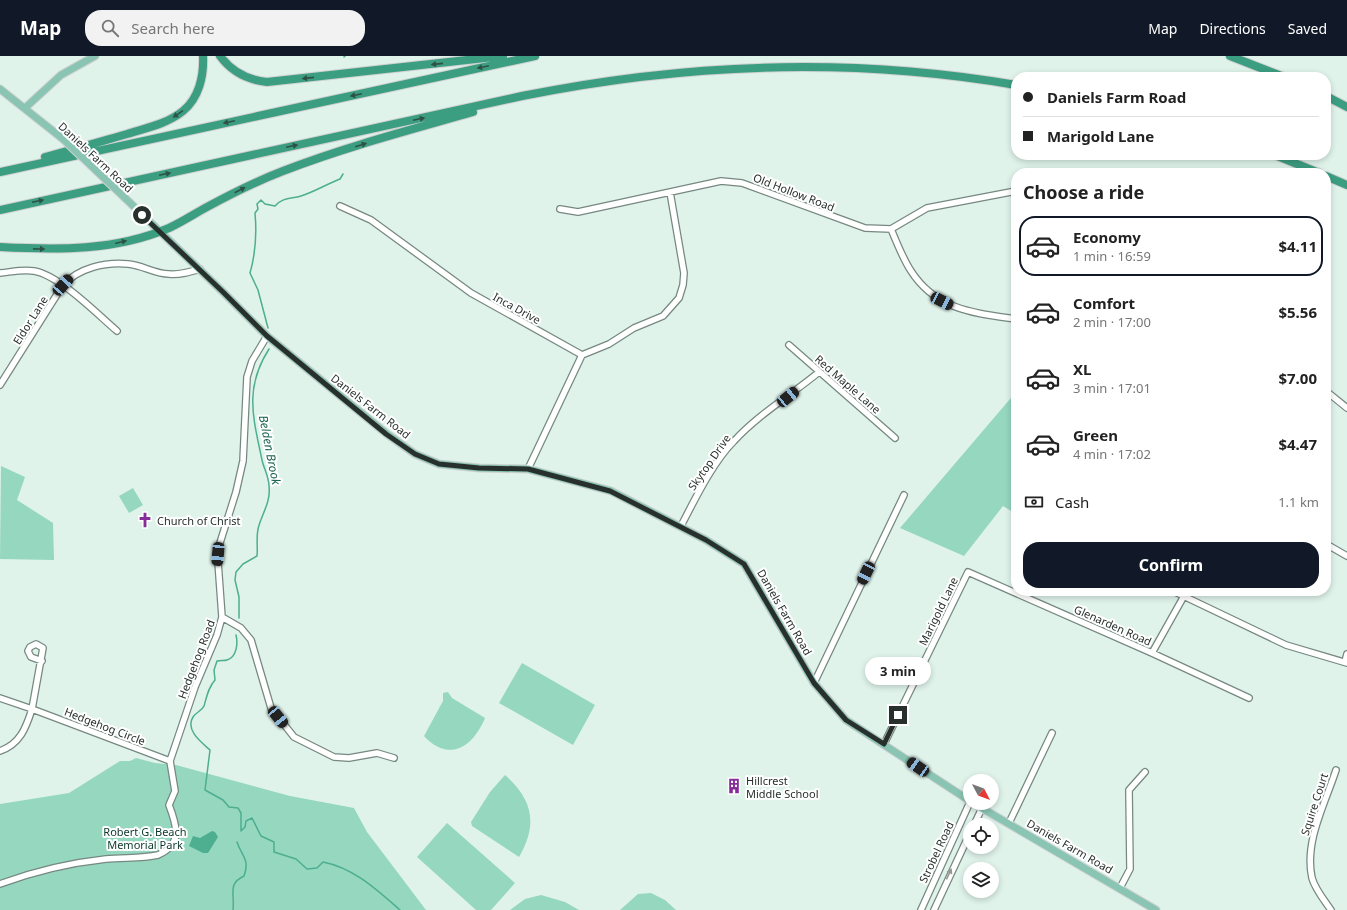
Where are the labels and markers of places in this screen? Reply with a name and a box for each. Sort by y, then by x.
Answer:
church icon: Church of Christ [136,511,154,529]
place label: Church of Christ [157,513,241,528]
place label: Hillcrest Middle School [746,773,819,801]
building icon: Hillcrest Middle School [725,777,743,795]

